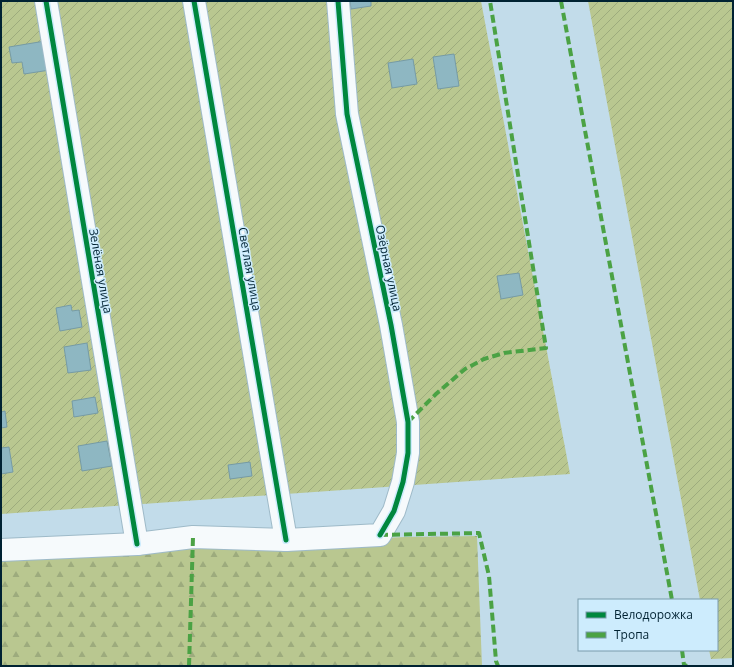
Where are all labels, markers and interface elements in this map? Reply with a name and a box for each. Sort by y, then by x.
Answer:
street label: Озёрная улица [372,223,406,313]
street label: Светлая улица [234,226,266,312]
street label: Зелёная улица [85,227,117,315]
legend [578,599,718,651]
text: Велодорожка [614,606,693,623]
text: Тропа [614,626,649,643]

